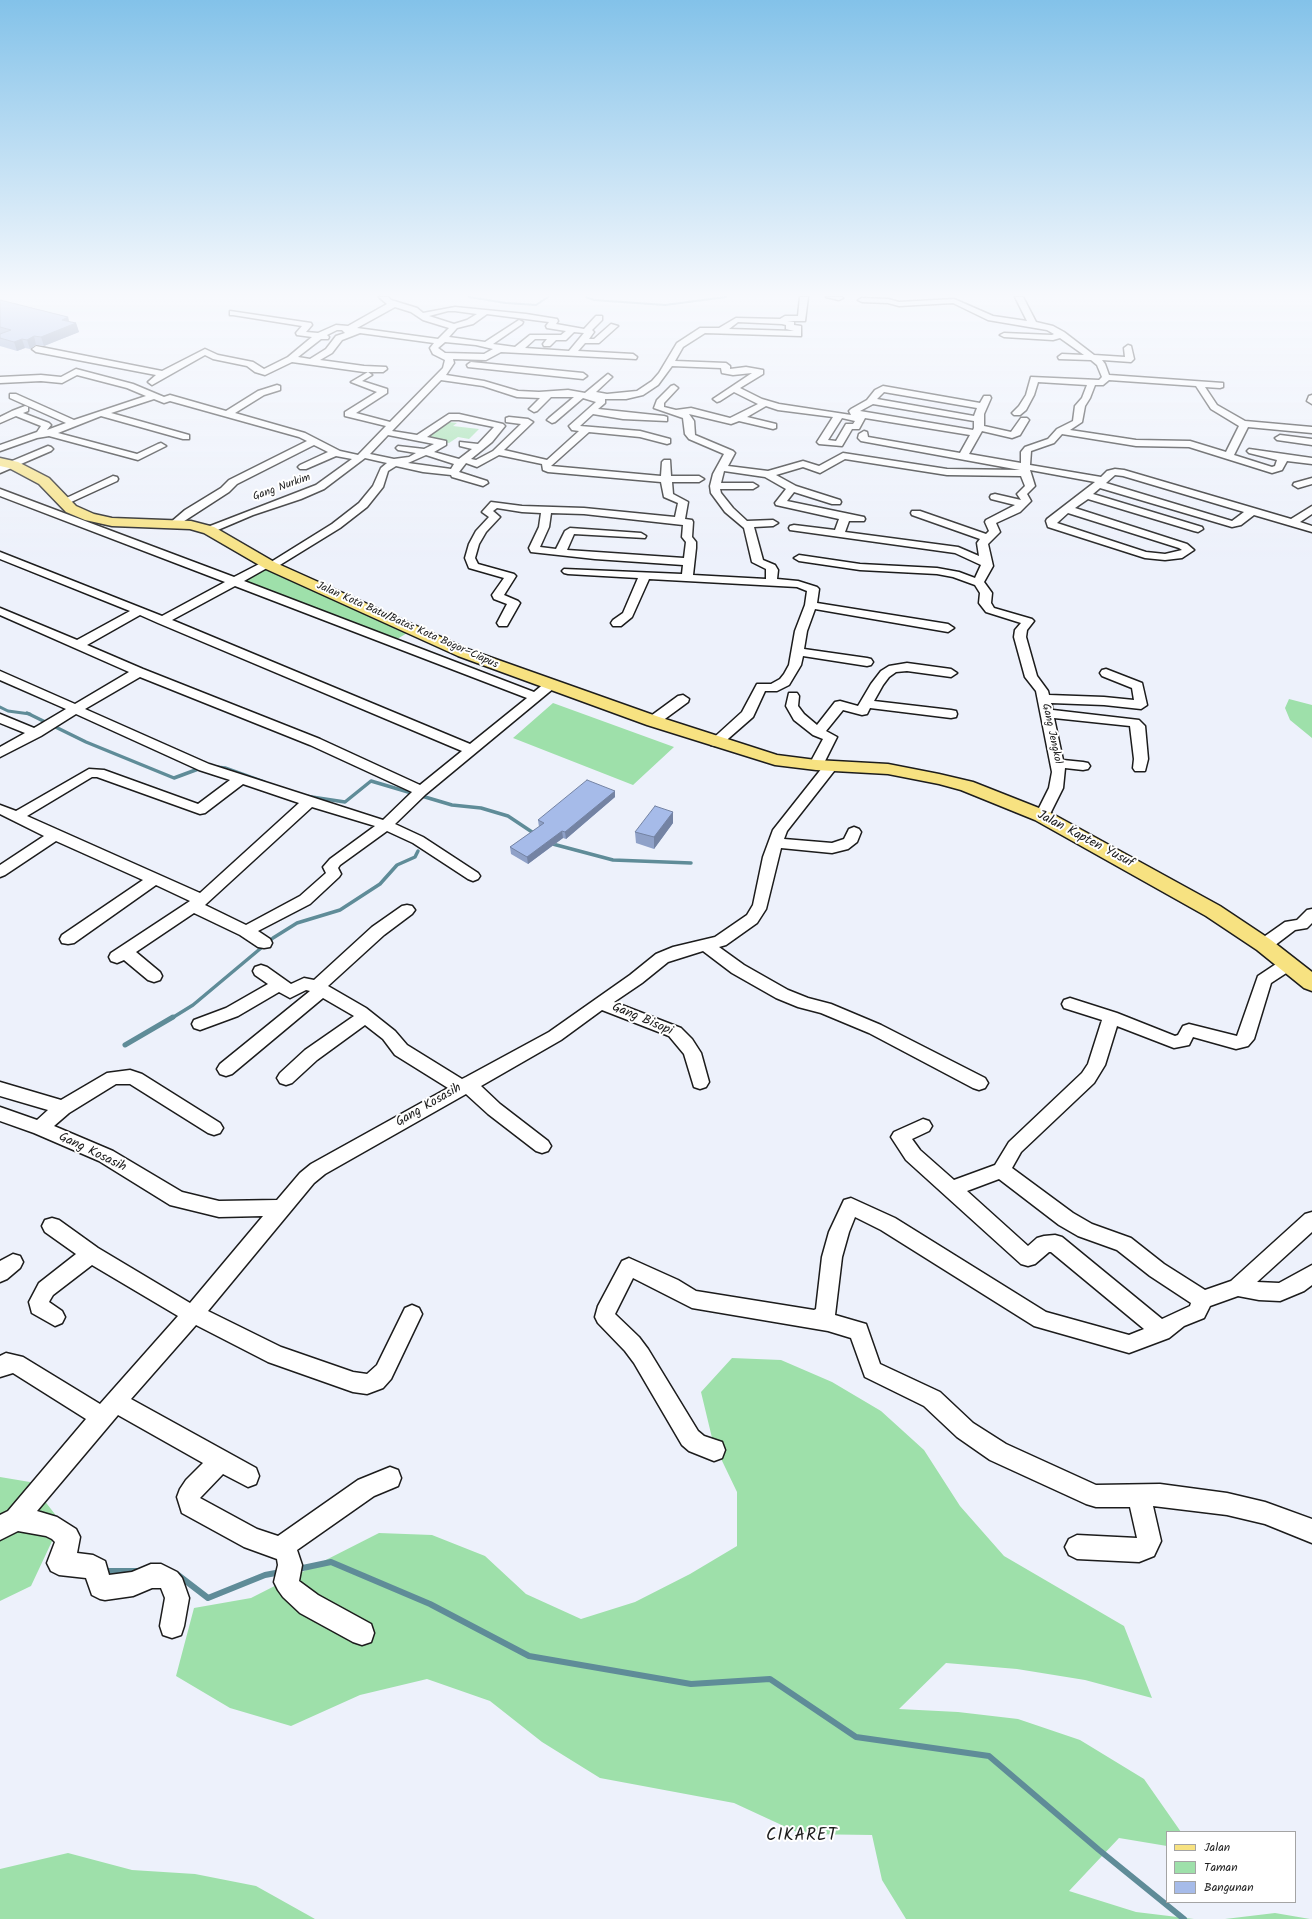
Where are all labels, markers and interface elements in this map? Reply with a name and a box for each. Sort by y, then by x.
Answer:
street label: Gang Nurkim [251,471,313,505]
street label: Jalan Kota Batu/Batas Kota Bogor–Ciapus [314,580,500,672]
street label: Gang Jengkol [1038,703,1064,765]
street label: Jalan Kapten Yusuf [1034,808,1136,872]
street label: Gang Bisopi [609,1000,675,1040]
street label: Gang Kosasih [393,1081,465,1131]
street label: Gang Kosasih [56,1130,128,1176]
district label: CIKARET [766,1827,838,1847]
legend [1166,1831,1296,1903]
text: Jalan [1204,1838,1230,1857]
text: Taman [1204,1858,1238,1877]
text: Bangunan [1204,1878,1254,1897]

